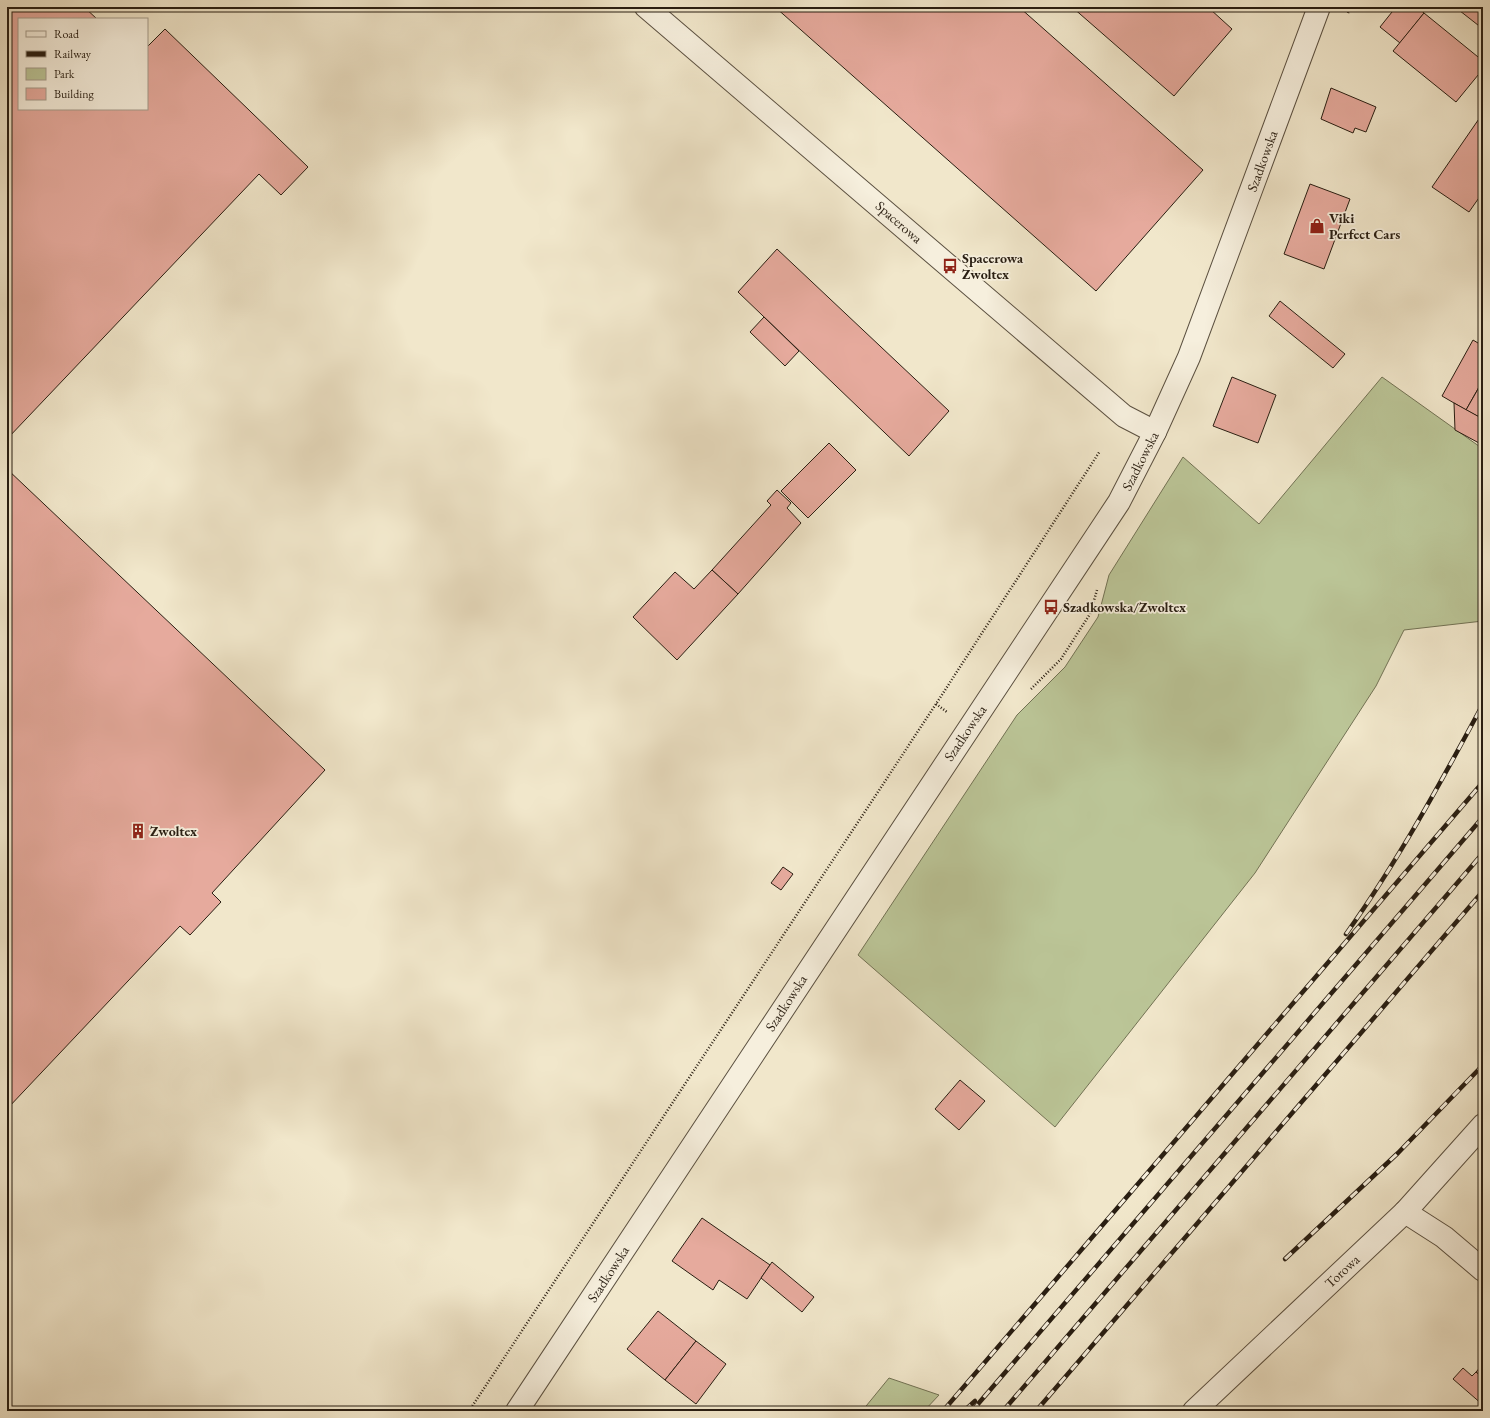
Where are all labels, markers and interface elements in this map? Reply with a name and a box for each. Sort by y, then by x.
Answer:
legend [18,18,148,110]
text: Road [54,26,80,42]
text: Railway [54,46,92,62]
text: Park [54,66,75,82]
text: Building [54,86,95,102]
street label: Szadkowska [1243,127,1282,194]
street label: Spacerowa [872,197,926,248]
place label: Viki Perfect Cars [1329,209,1400,243]
shop icon: Viki Perfect Cars [1308,217,1326,235]
place label: Spacerowa Zwoltex [962,249,1024,283]
bus stop icon: Spacerowa Zwoltex [941,257,959,275]
street label: Szadkowska [1117,428,1163,494]
bus stop icon: Szadkowska/Zwoltex [1042,598,1060,616]
place label: Szadkowska/Zwoltex [1063,598,1186,616]
street label: Szadkowska [940,701,991,765]
building icon: Zwoltex [129,822,147,840]
place label: Zwoltex [150,822,197,840]
street label: Szadkowska [761,971,811,1035]
street label: Szadkowska [583,1242,633,1306]
street label: Torowa [1321,1250,1364,1292]

